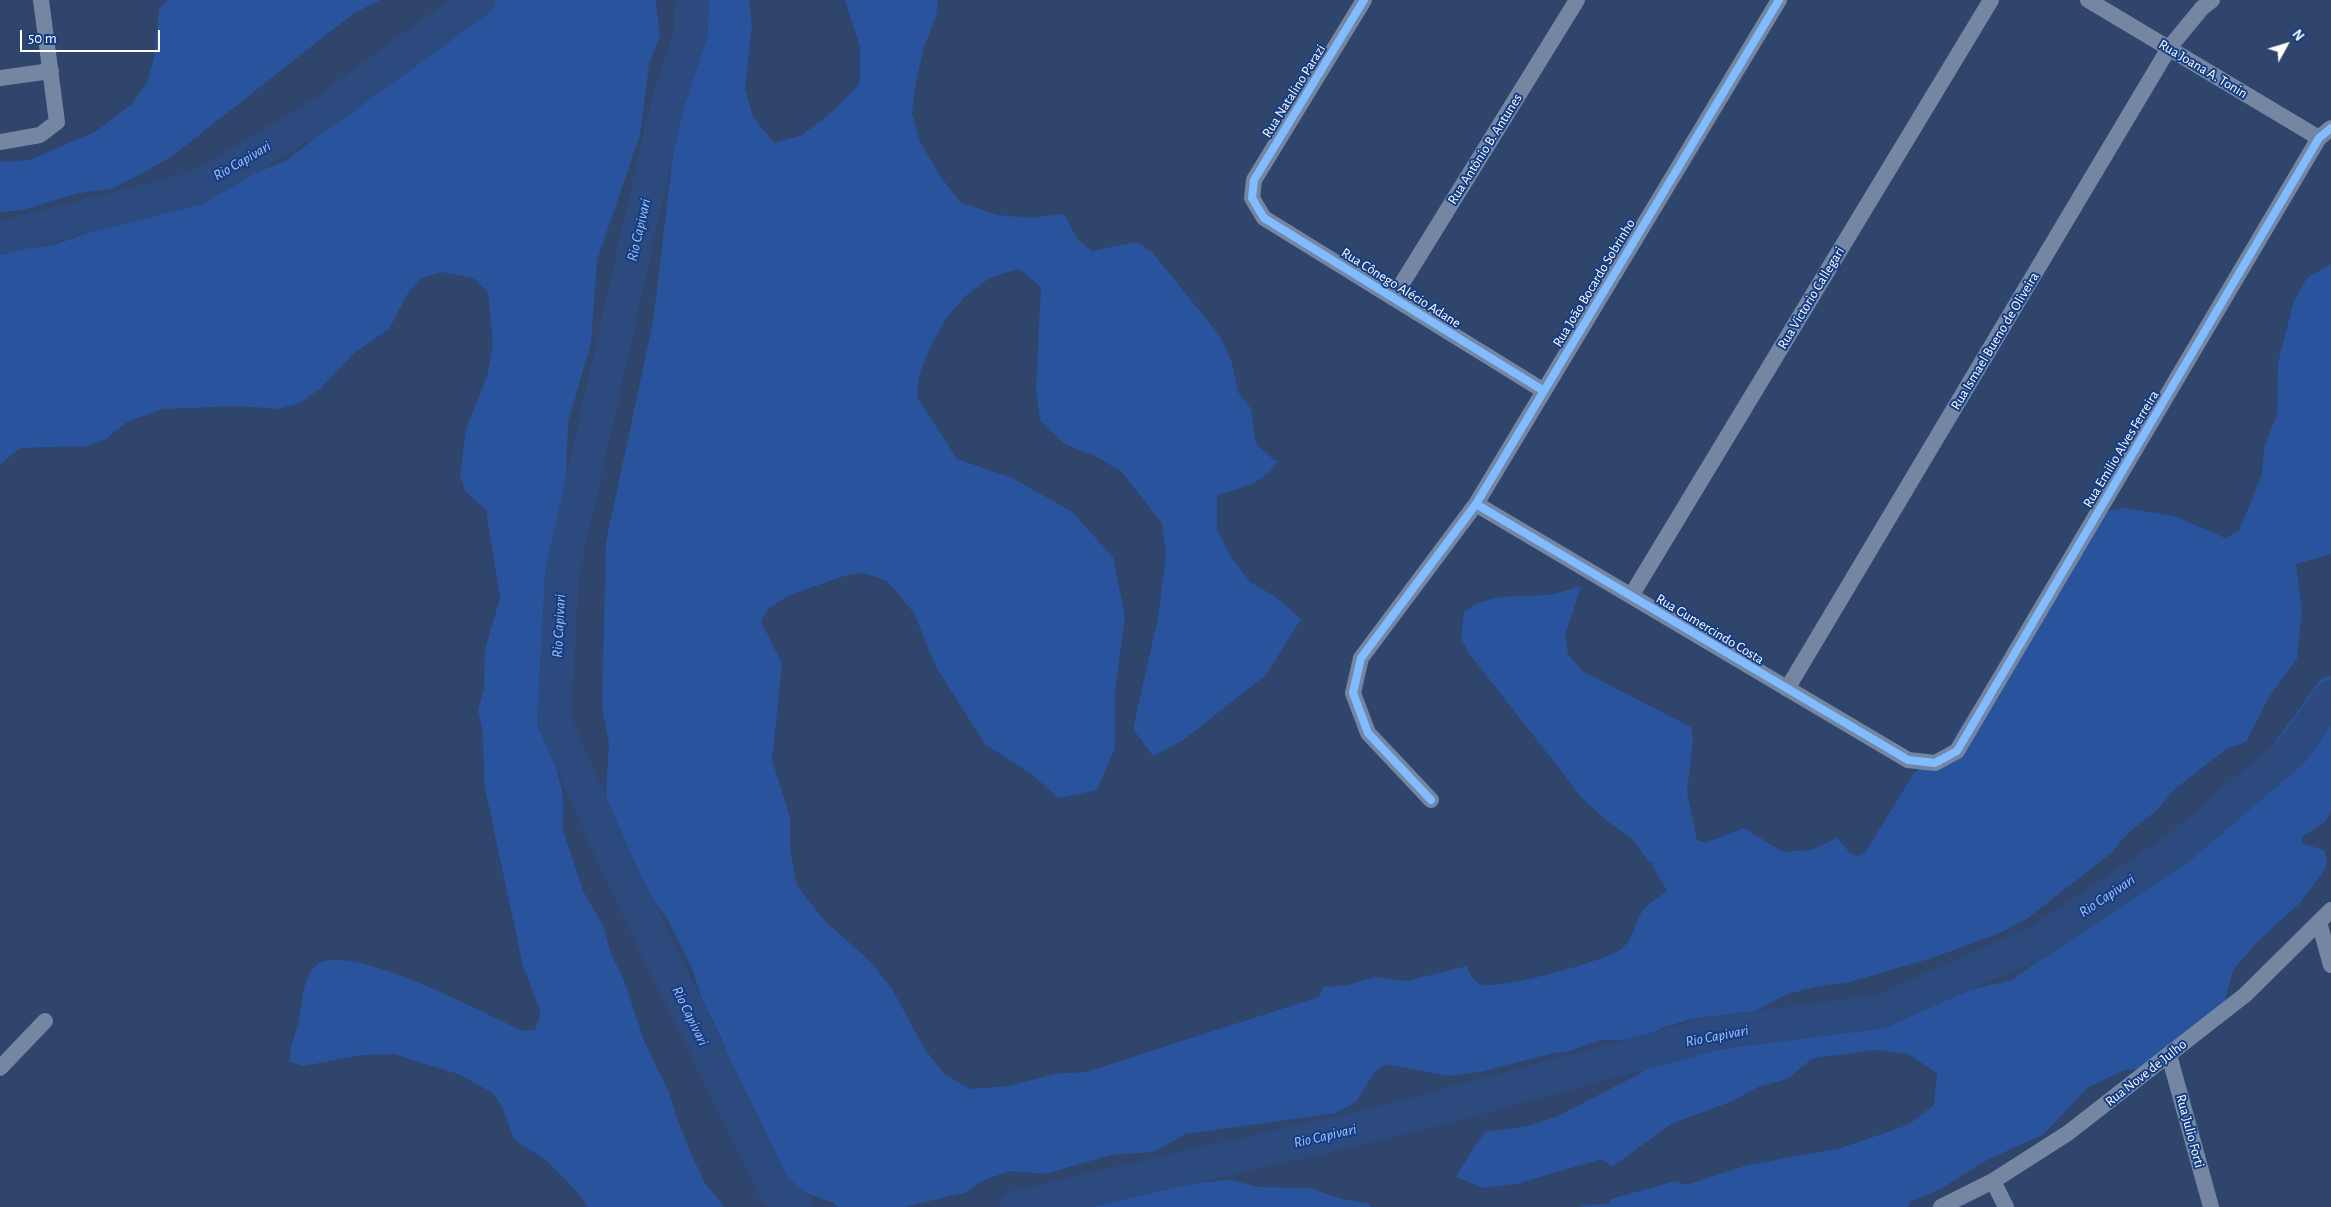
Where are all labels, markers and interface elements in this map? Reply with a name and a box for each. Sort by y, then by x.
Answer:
scale bar [22,20,162,52]
north arrow [2261,20,2311,70]
text: N [2289,27,2306,44]
text: 50 m [28,31,57,46]
street label: Rua Joana A. Tonin [2155,36,2251,102]
street label: Rua Natalino Parazi [1259,41,1329,141]
street label: Rua Antônio B. Antunes [1444,91,1526,207]
water label: Rio Capivari [210,137,274,185]
water label: Rio Capivari [623,197,655,263]
street label: Rua João Bocardo Sobrinho [1549,216,1639,350]
street label: Rua Cônego Alécio Adane [1338,244,1464,332]
street label: Rua Victorio Callegari [1774,244,1848,352]
street label: Rua Ismael Bueno de Oliveira [1947,269,2043,413]
street label: Rua Emilio Alves Ferreira [2079,387,2163,511]
street label: Rua Gumercindo Costa [1653,590,1767,668]
water label: Rio Capivari [548,594,570,658]
water label: Rio Capivari [2076,871,2138,921]
water label: Rio Capivari [668,983,712,1049]
water label: Rio Capivari [1684,1021,1750,1051]
street label: Rua Nove de Julho [2102,1036,2190,1110]
street label: Rua Julio Forti [2172,1092,2208,1170]
water label: Rio Capivari [1292,1120,1358,1152]

